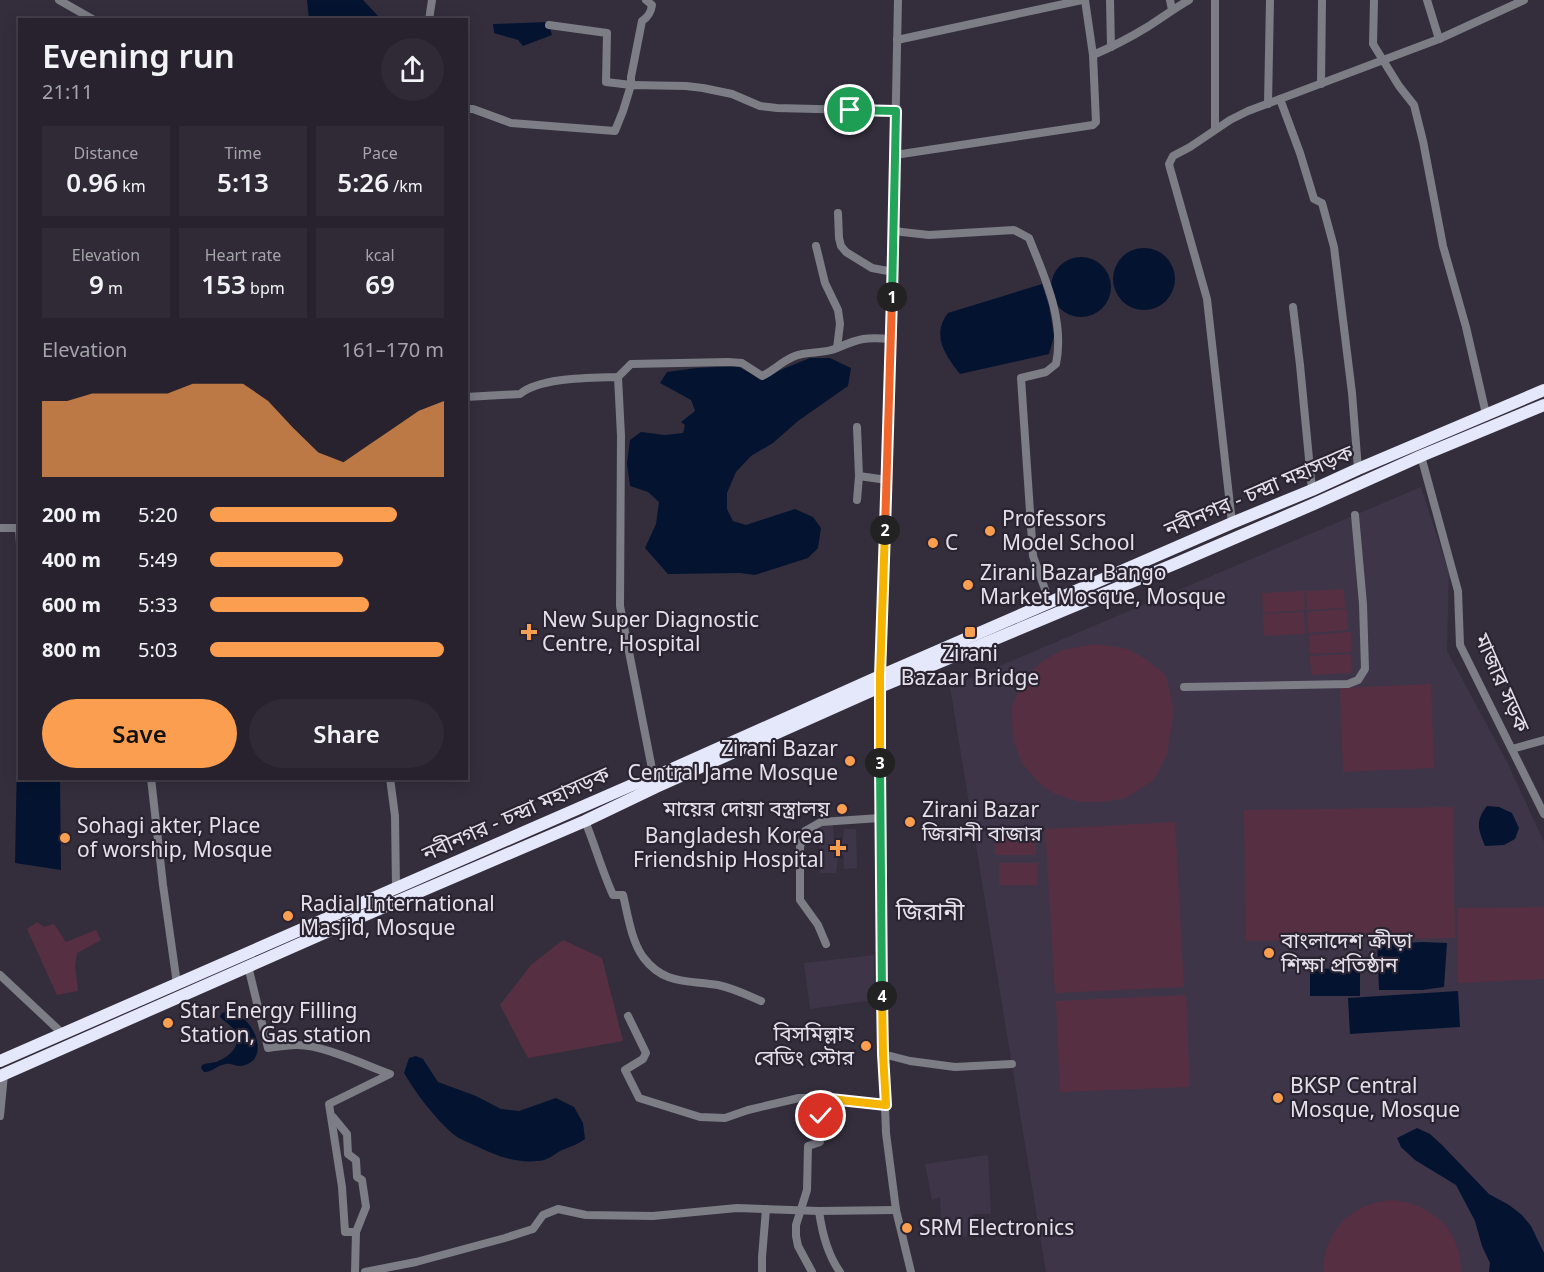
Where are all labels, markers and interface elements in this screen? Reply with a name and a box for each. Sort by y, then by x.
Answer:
text: Evening run [42,33,235,78]
button: share [381,38,444,101]
text: 21:11 [42,78,93,105]
pin [824,84,875,135]
icon: arrive [833,93,866,126]
text: Distance [74,142,138,164]
text: Time [224,142,262,164]
text: Pace [362,142,398,164]
text: 0.96 [66,164,118,200]
text: 5:13 [217,164,269,200]
text: 5:26 [337,164,389,200]
text: km [118,175,146,197]
text: /km [389,175,423,197]
text: Elevation [72,244,140,266]
text: Heart rate [205,244,281,266]
text: kcal [365,244,395,266]
text: 9 [89,266,104,302]
text: 153 [201,266,246,302]
text: 69 [365,266,395,302]
text: m [104,277,123,299]
text: bpm [246,277,285,299]
pin: 1 [877,282,907,312]
text: 1 [887,286,897,308]
text: Elevation [42,336,127,363]
text: 161–170 m [341,336,444,363]
street label: নবীনগর - চন্দ্রা মহাসড়ক [1159,437,1358,543]
text: 200 m [42,501,101,528]
text: 5:20 [138,501,178,528]
place label: Professors Model School [1002,504,1135,556]
pin: 2 [870,515,900,545]
text: 2 [880,519,890,541]
marker: Professors Model School [983,524,997,538]
place label: C [945,528,958,556]
marker: C [926,536,940,550]
text: 400 m [42,546,101,573]
text: 5:49 [138,546,178,573]
place label: Zirani Bazar Bango Market Mosque, Mosque [980,558,1226,610]
marker: Zirani Bazar Bango Market Mosque, Mosque [961,578,975,592]
text: 600 m [42,591,101,618]
text: 5:33 [138,591,178,618]
place label: New Super Diagnostic Centre, Hospital [542,605,759,657]
marker: New Super Diagnostic Centre, Hospital [520,623,538,641]
marker: Zirani Bazaar Bridge [963,625,977,639]
street label: মাজার সড়ক [1468,628,1538,737]
text: 800 m [42,636,101,663]
text: 5:03 [138,636,178,663]
place label: Zirani Bazaar Bridge [901,639,1039,691]
button: Save [42,699,237,768]
button: Share [249,699,444,768]
place label: Zirani Bazar Central Jame Mosque [627,734,838,786]
pin: 3 [865,748,895,778]
text: 3 [875,752,885,774]
marker: Zirani Bazar Central Jame Mosque [843,754,857,768]
street label: নবীনগর - চন্দ্রা মহাসড়ক [417,759,615,867]
place label: মায়ের দোয়া বস্ত্রালয় [662,794,831,822]
place label: Zirani Bazar জিরানী বাজার [921,795,1042,847]
marker: মায়ের দোয়া বস্ত্রালয় [835,802,849,816]
place label: Sohagi akter, Place of worship, Mosque [77,811,272,863]
marker: Zirani Bazar জিরানী বাজার [903,815,917,829]
place label: Bangladesh Korea Friendship Hospital [633,821,824,873]
marker: Sohagi akter, Place of worship, Mosque [58,831,72,845]
marker: Bangladesh Korea Friendship Hospital [829,839,847,857]
place label: Radial International Masjid, Mosque [300,889,495,941]
district label: জিরানী [895,894,965,927]
marker: Radial International Masjid, Mosque [281,909,295,923]
place label: বাংলাদেশ ক্রীড়া শিক্ষা প্রতিষ্ঠান [1280,926,1413,978]
marker: বাংলাদেশ ক্রীড়া শিক্ষা প্রতিষ্ঠান [1262,946,1276,960]
pin: 4 [867,981,897,1011]
text: 4 [877,985,887,1007]
place label: Star Energy Filling Station, Gas station [180,996,371,1048]
marker: Star Energy Filling Station, Gas station [161,1016,175,1030]
place label: বিসমিল্লাহ বেডিং স্টোর [754,1019,855,1071]
marker: বিসমিল্লাহ বেডিং স্টোর [859,1039,873,1053]
place label: BKSP Central Mosque, Mosque [1290,1071,1460,1123]
pin [795,1090,846,1141]
marker: BKSP Central Mosque, Mosque [1271,1091,1285,1105]
icon: check [804,1099,837,1132]
place label: SRM Electronics [919,1213,1074,1241]
marker: SRM Electronics [900,1221,914,1235]

